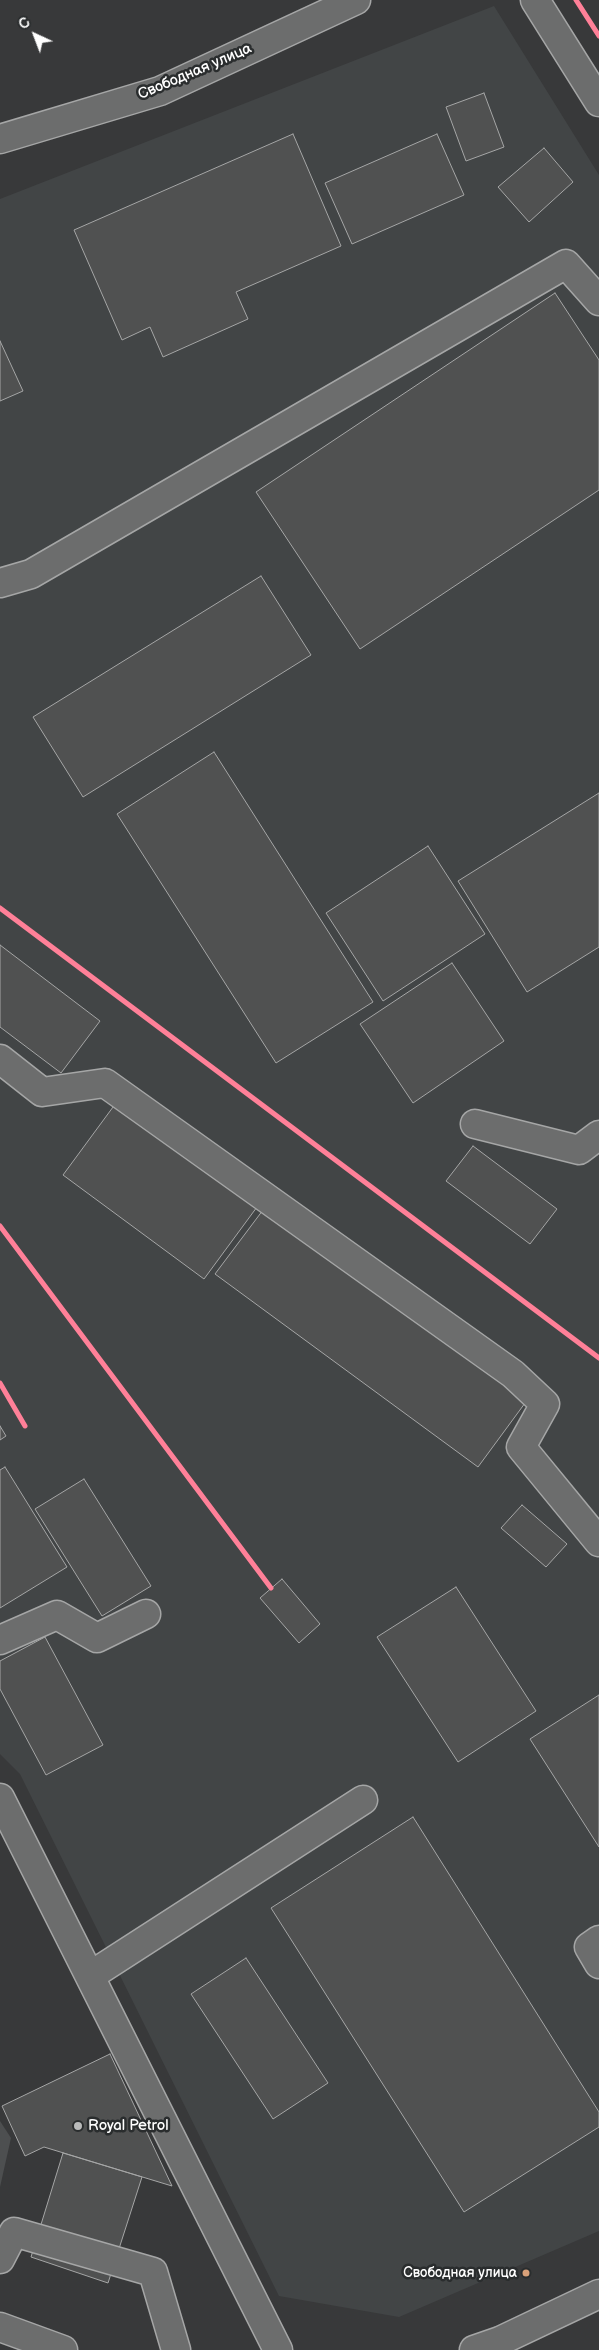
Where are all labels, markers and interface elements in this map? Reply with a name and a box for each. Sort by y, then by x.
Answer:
north arrow [10,10,60,60]
text: С [15,14,34,33]
street label: Свободная улица [135,40,255,104]
place label: Royal Petrol [88,2117,169,2135]
marker: Royal Petrol [72,2120,84,2132]
place label: Свободная улица [403,2265,517,2281]
marker: Свободная улица [521,2268,531,2278]

